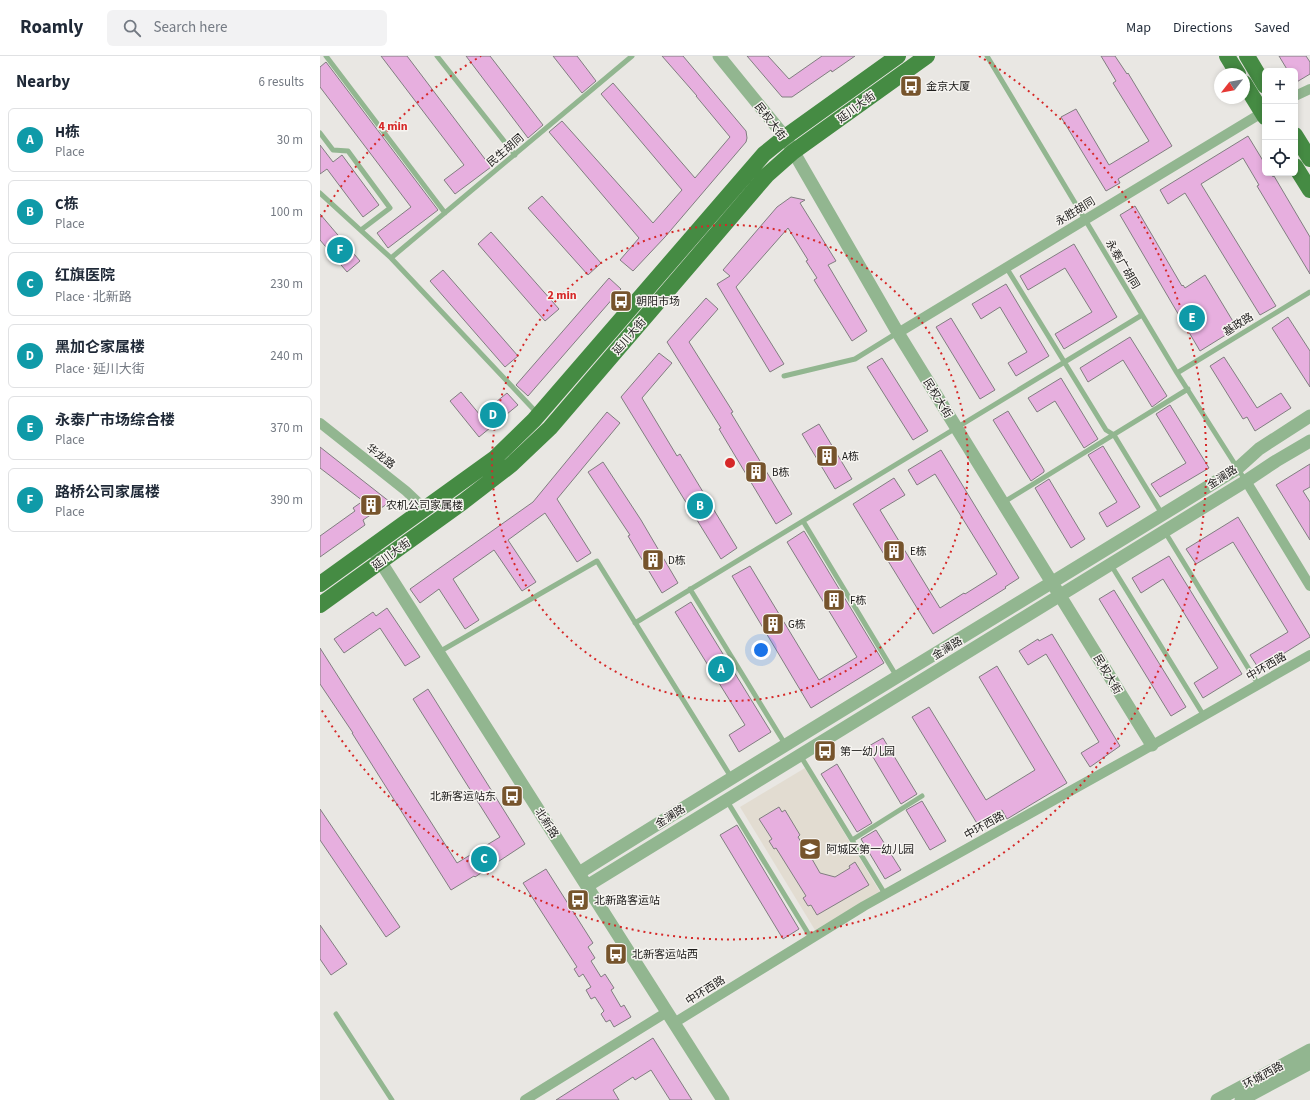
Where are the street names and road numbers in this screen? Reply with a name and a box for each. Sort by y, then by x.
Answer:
street label: 延川大街 [834,88,879,126]
street label: 民权大街 [751,99,790,143]
street label: 民生胡同 [484,130,527,170]
street label: 永胜胡同 [1053,194,1098,229]
street label: 永泰广胡同 [1102,237,1143,292]
street label: 基政路 [1220,309,1256,340]
street label: 延川大街 [609,315,649,358]
street label: 民权大街 [920,376,956,421]
street label: 华龙路 [363,440,398,472]
street label: 金澜路 [1204,462,1240,493]
street label: 延川大街 [369,535,414,573]
street label: 金澜路 [929,634,965,663]
street label: 中环西路 [1243,649,1289,684]
street label: 民权大街 [1090,652,1125,697]
street label: 金澜路 [652,801,688,832]
street label: 北新路 [531,805,562,841]
street label: 中环西路 [961,808,1007,843]
street label: 中环西路 [683,972,728,1008]
street label: 环城西路 [1240,1058,1286,1092]

